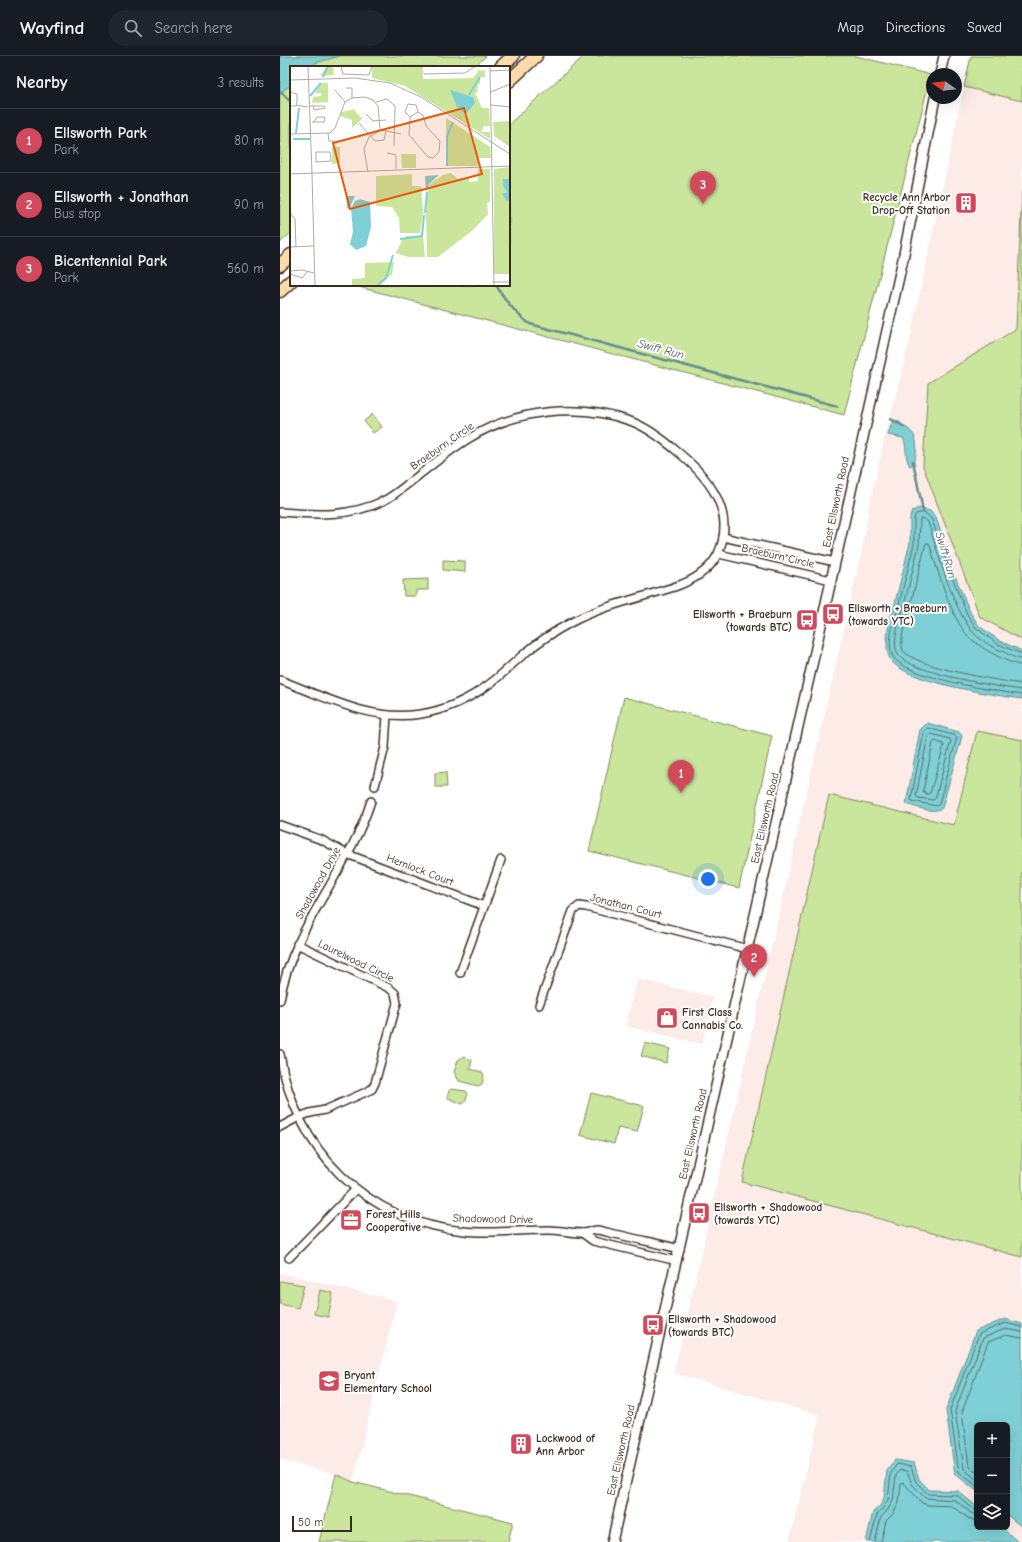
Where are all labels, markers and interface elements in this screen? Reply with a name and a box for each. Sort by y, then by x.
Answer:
search box [108,10,388,46]
text: Wayfind [20,17,84,39]
icon: search [122,17,144,39]
text: Search here [154,19,233,37]
text: Map [837,19,864,36]
text: Directions [886,19,945,36]
text: Saved [967,19,1002,36]
inset map [290,66,510,286]
north arrow [926,68,962,104]
text: Nearby [16,73,67,92]
text: 3 results [218,75,264,90]
text: Ellsworth Park [54,124,147,142]
text: 1 [26,133,32,148]
text: 80 m [234,133,264,148]
text: Park [54,142,79,157]
pin: 3 [690,171,716,204]
text: Ellsworth + Jonathan [54,188,189,206]
building icon: Recycle Ann Arbor Drop-Off Station [953,190,979,216]
place label: Recycle Ann Arbor Drop-Off Station [863,191,951,217]
text: 2 [26,197,32,212]
text: 90 m [234,197,264,212]
text: Bus stop [54,206,101,221]
text: Bicentennial Park [54,252,167,270]
text: 3 [26,261,32,276]
text: 560 m [227,261,264,276]
text: Park [54,270,79,285]
water label: Swift Run [636,336,686,362]
street label: Braeburn Circle [408,419,477,473]
street label: East Ellsworth Road [820,455,852,549]
water label: Swift Run [932,530,960,580]
street label: Braeburn Circle [740,541,816,571]
bus stop icon: Ellsworth + Braeburn (towards YTC) [820,601,846,627]
place label: Ellsworth + Braeburn (towards YTC) [848,602,947,628]
bus stop icon: Ellsworth + Braeburn (towards BTC) [794,607,820,633]
place label: Ellsworth + Braeburn (towards BTC) [693,608,792,634]
pin: 1 [668,760,694,793]
street label: East Ellsworth Road [748,771,782,865]
street label: Shadowood Drive [293,844,343,921]
street label: Hemlock Court [385,851,456,889]
your location [698,869,718,889]
street label: Jonathan Court [589,891,664,921]
street label: Laurelwood Circle [316,937,396,985]
pin: 2 [741,944,767,977]
shop icon: First Class Cannabis Co. [654,1005,680,1031]
place label: First Class Cannabis Co. [682,1006,743,1032]
street label: East Ellsworth Road [676,1087,710,1181]
bus stop icon: Ellsworth + Shadowood (towards YTC) [686,1200,712,1226]
place label: Ellsworth + Shadowood (towards YTC) [714,1201,822,1227]
office icon: Forest Hills Cooperative [338,1207,364,1233]
place label: Forest Hills Cooperative [366,1208,422,1234]
street label: Shadowood Drive [453,1212,534,1226]
bus stop icon: Ellsworth + Shadowood (towards BTC) [640,1312,666,1338]
place label: Ellsworth + Shadowood (towards BTC) [668,1313,776,1339]
school or university icon: Bryant Elementary School [316,1368,342,1394]
place label: Bryant Elementary School [344,1369,432,1395]
street label: East Ellsworth Road [604,1403,638,1497]
map controls [974,1422,1010,1530]
button: + [974,1422,1010,1458]
building icon: Lockwood of Ann Arbor [508,1431,534,1457]
place label: Lockwood of Ann Arbor [536,1432,595,1458]
button: − [974,1458,1010,1494]
button: layers [974,1494,1010,1530]
scale bar [292,1514,352,1533]
text: 50 m [298,1516,323,1529]

